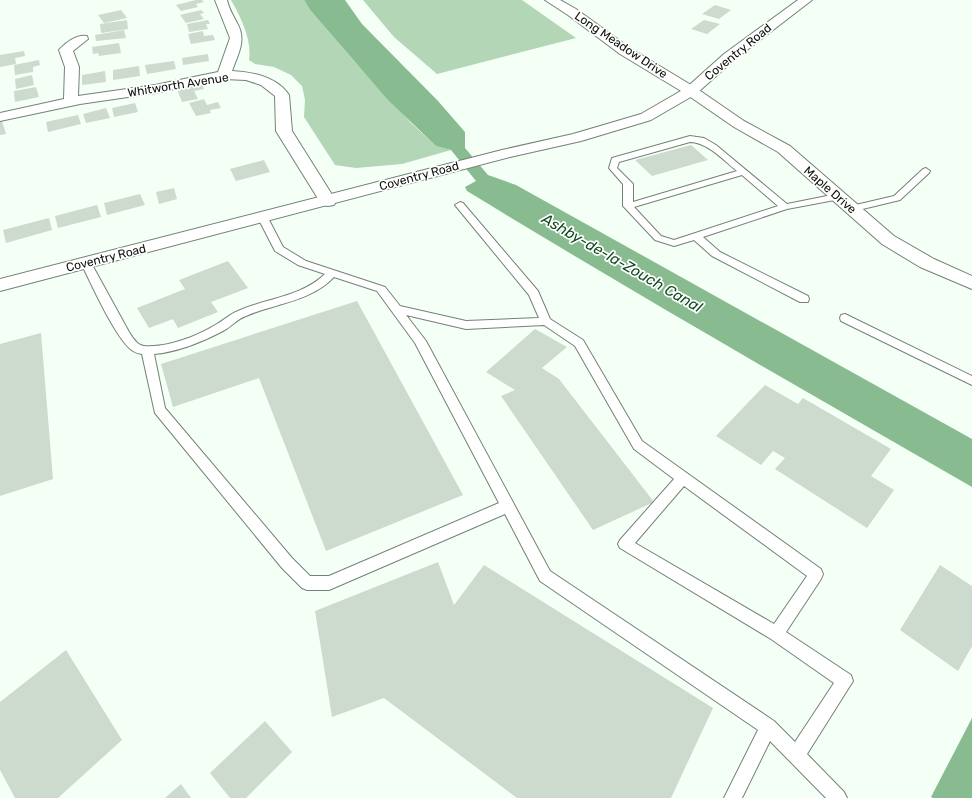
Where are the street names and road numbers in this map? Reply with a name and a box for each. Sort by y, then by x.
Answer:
street label: Long Meadow Drive [572,9,670,81]
street label: Coventry Road [702,21,774,83]
street label: Whitworth Avenue [126,70,230,100]
street label: Coventry Road [378,159,460,193]
street label: Maple Drive [801,163,859,217]
street label: Coventry Road [65,241,147,275]

